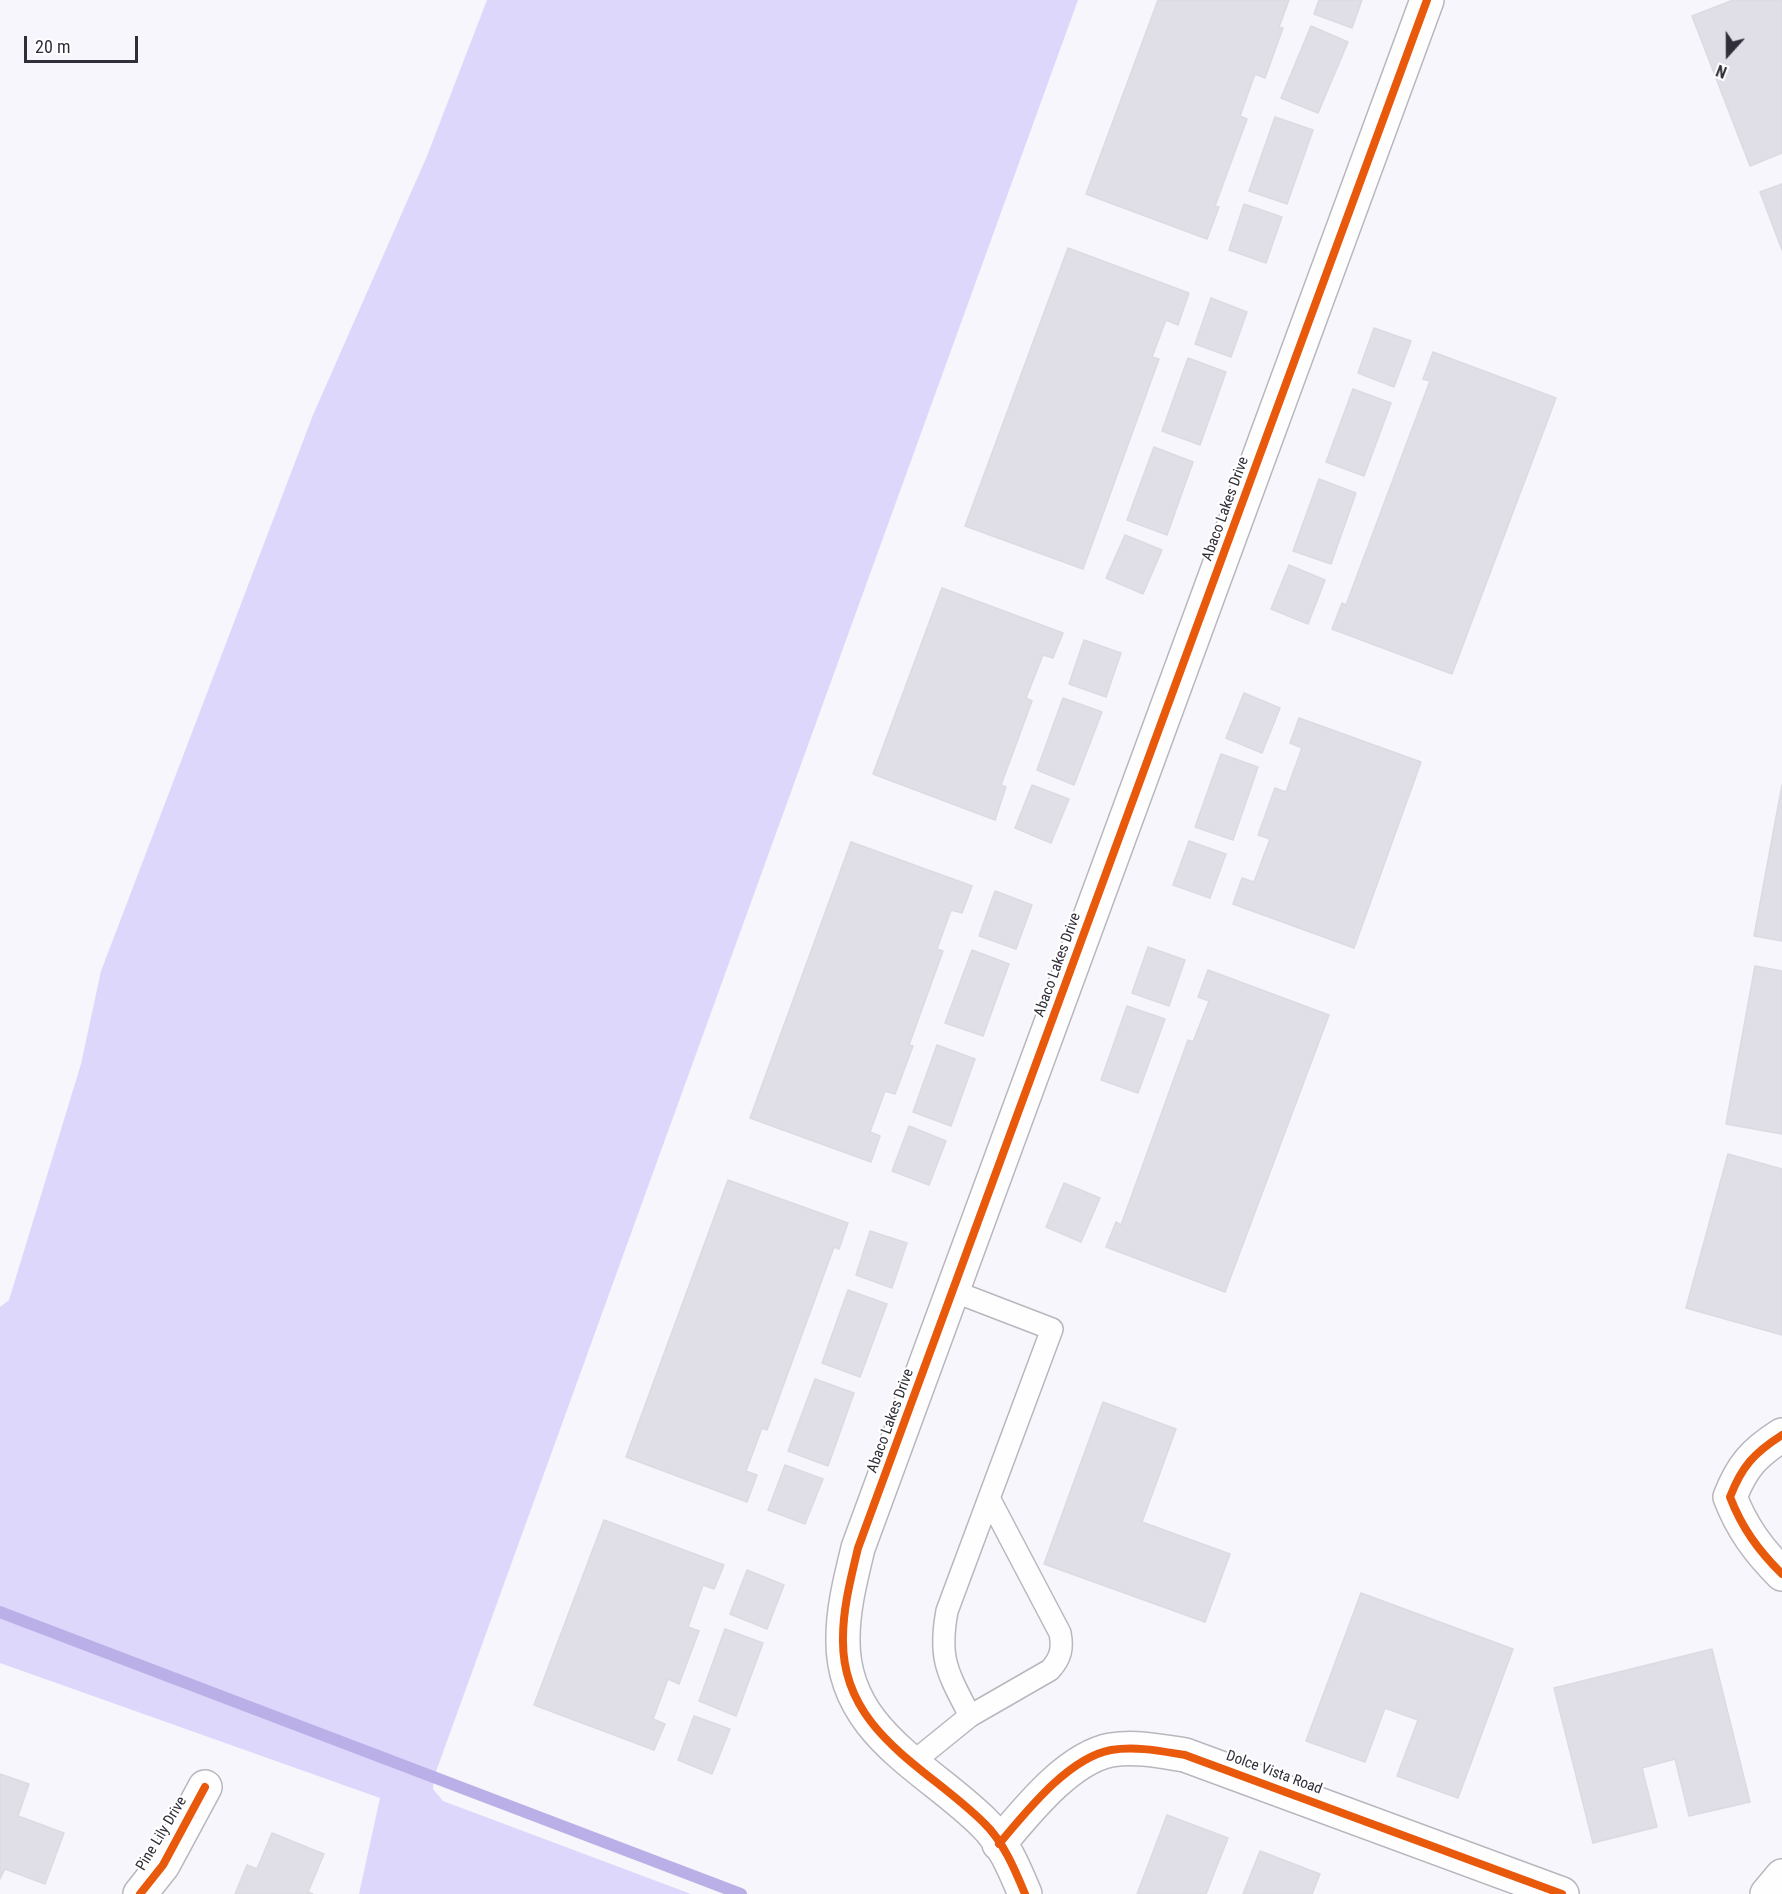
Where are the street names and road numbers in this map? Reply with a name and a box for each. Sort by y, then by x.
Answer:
street label: Abaco Lakes Drive [1199,455,1253,563]
street label: Abaco Lakes Drive [1031,911,1085,1019]
street label: Abaco Lakes Drive [864,1367,918,1475]
street label: Dolce Vista Road [1224,1747,1324,1799]
street label: Pine Lily Drive [133,1794,191,1874]

